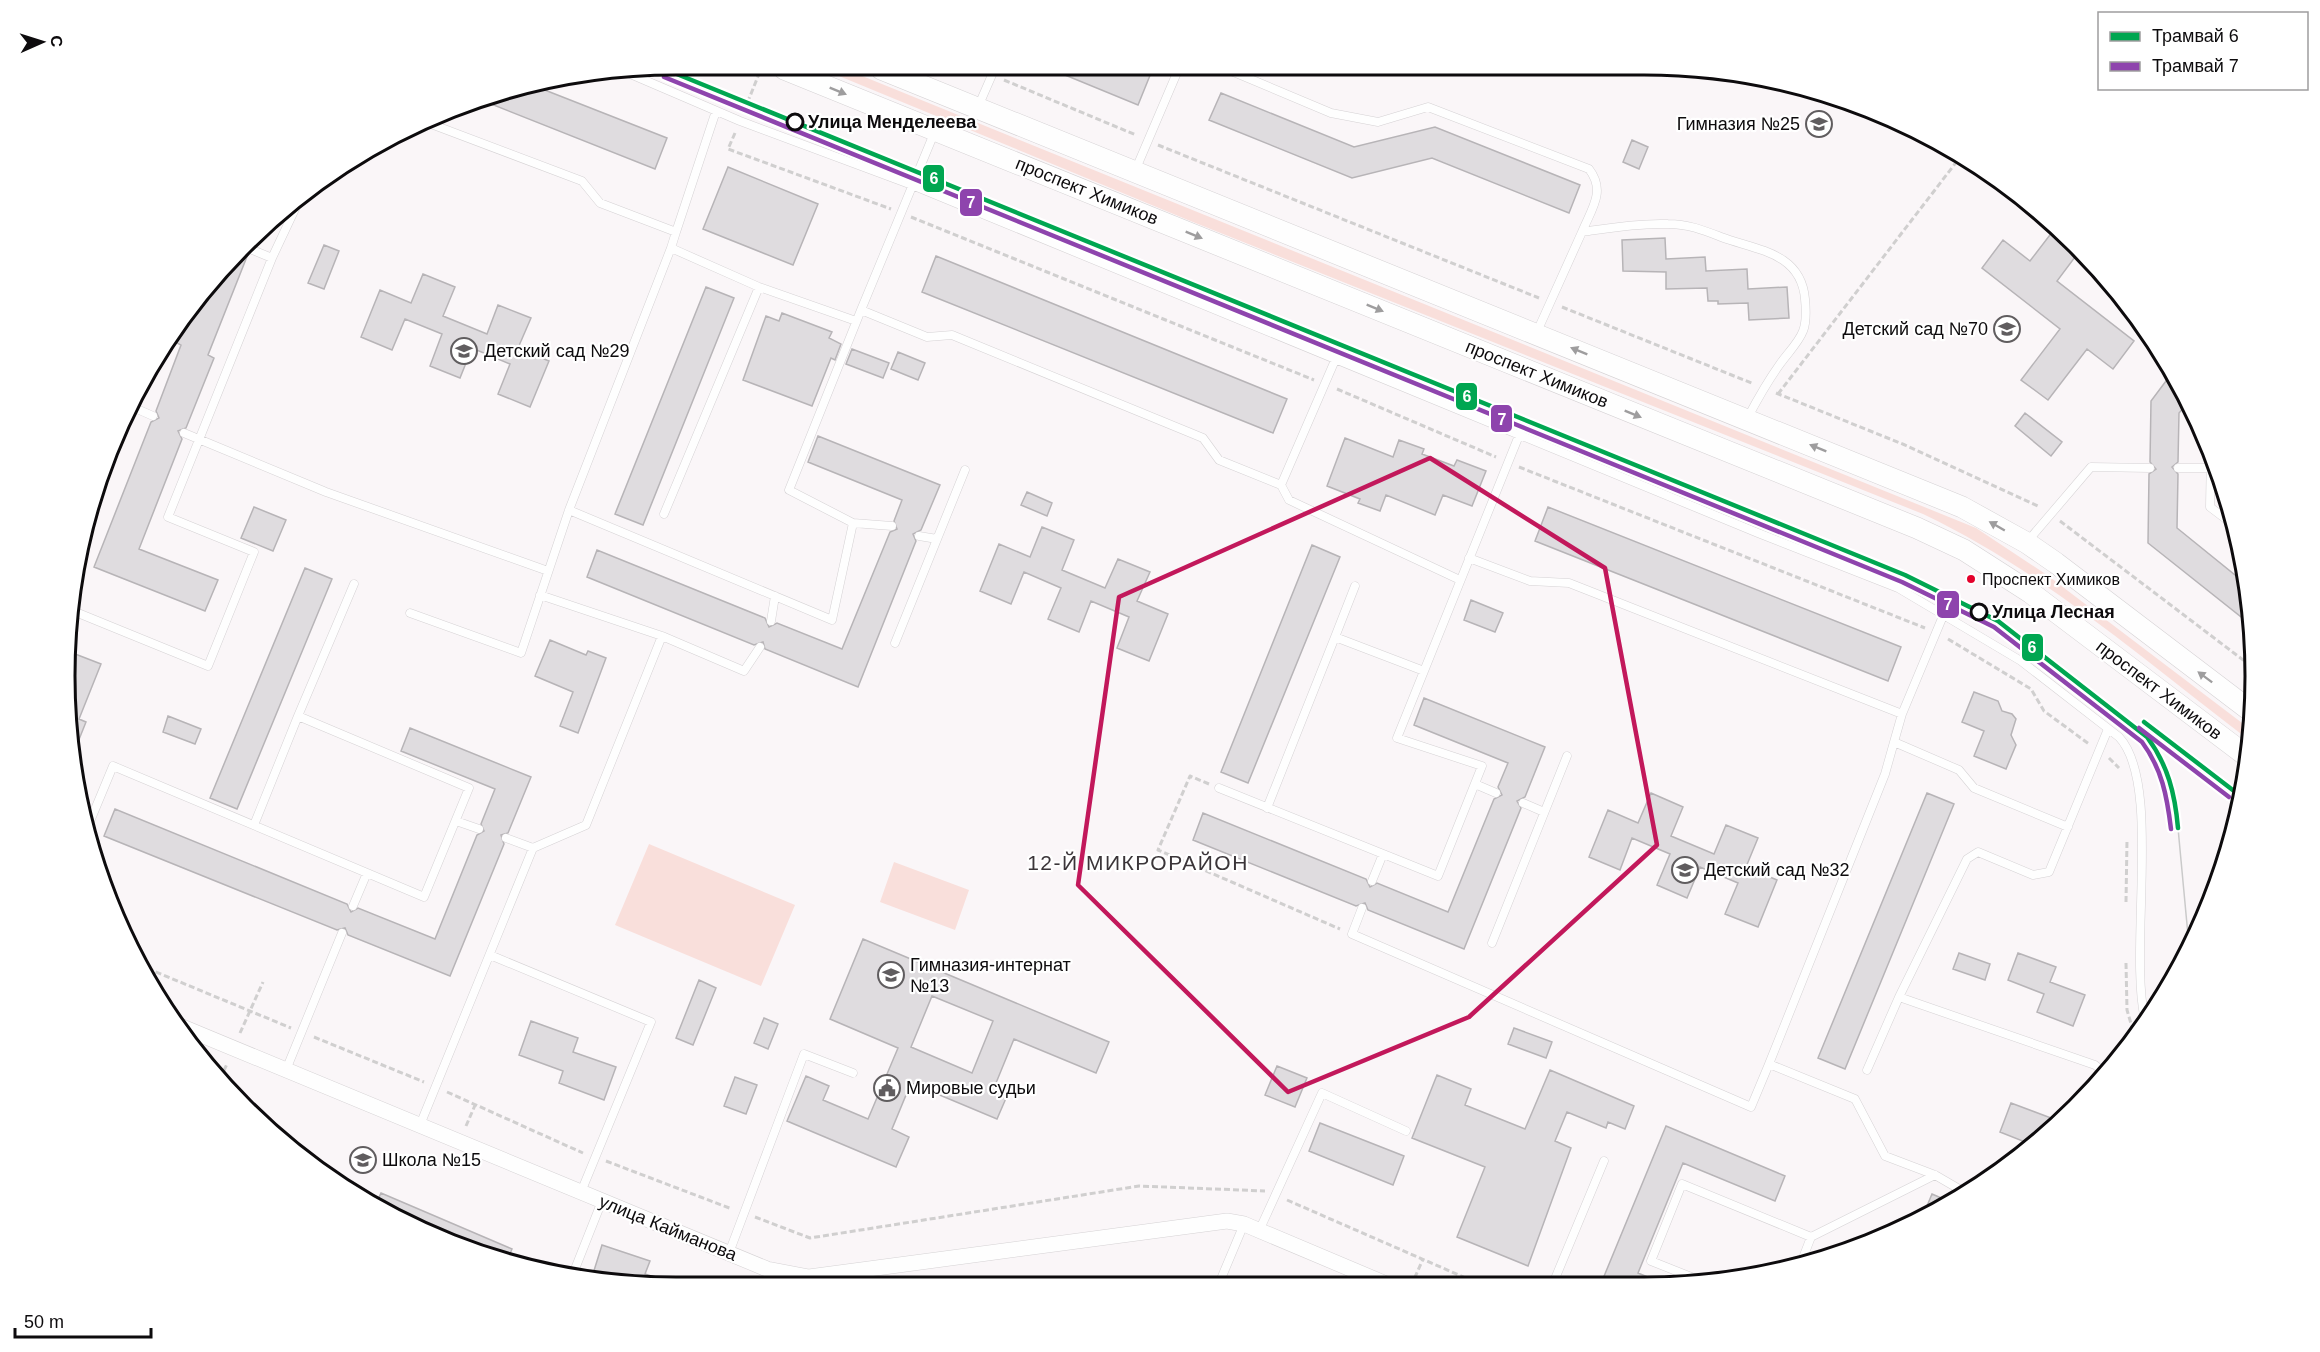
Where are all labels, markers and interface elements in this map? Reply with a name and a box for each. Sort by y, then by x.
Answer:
north arrow [12,12,72,72]
legend [2098,12,2308,90]
text: Трамвай 6 [2152,26,2239,46]
text: С [48,35,65,48]
text: Трамвай 7 [2152,56,2239,76]
one-way arrow [830,86,848,96]
school or university icon: Гимназия №25 [1804,109,1834,139]
place label: Улица Менделеева [808,112,977,132]
marker: Улица Менделеева [786,113,804,131]
place label: Гимназия №25 [1677,114,1800,134]
street label: проспект Химиков [1013,153,1161,229]
line badge: 6 [922,164,945,193]
text: 6 [930,170,939,187]
line badge: 7 [959,188,983,217]
text: 7 [967,194,976,211]
one-way arrow [1186,230,1204,240]
one-way arrow [1366,304,1384,313]
school or university icon: Детский сад №70 [1992,314,2022,344]
place label: Детский сад №70 [1843,319,1988,339]
school or university icon: Детский сад №29 [449,336,479,366]
street label: проспект Химиков [1463,336,1611,412]
place label: Детский сад №29 [484,341,629,361]
one-way arrow [1570,346,1588,355]
line badge: 6 [1455,382,1478,411]
text: 6 [1463,388,1472,405]
line badge: 7 [1490,404,1513,433]
one-way arrow [1625,409,1643,419]
text: 7 [1498,411,1507,428]
one-way arrow [1809,443,1827,453]
one-way arrow [1989,520,2005,531]
place label: Проспект Химиков [1982,571,2120,588]
marker: Проспект Химиков [1965,573,1977,585]
line badge: 7 [1936,590,1960,619]
text: 7 [1944,596,1953,613]
place label: Улица Лесная [1992,602,2115,622]
marker: Улица Лесная [1970,603,1988,621]
line badge: 6 [2021,633,2044,662]
street label: проспект Химиков [2092,636,2226,744]
text: 6 [2028,639,2037,656]
one-way arrow [2198,671,2214,683]
district label: 12-Й МИКРОРАЙОН [1027,851,1249,874]
school or university icon: Детский сад №32 [1670,855,1700,885]
place label: Детский сад №32 [1704,860,1849,880]
place label: Гимназия-интернат №13 [910,955,1071,996]
school or university icon: Гимназия-интернат №13 [876,960,906,990]
public building icon: Мировые судьи [872,1073,902,1103]
place label: Мировые судьи [906,1078,1036,1098]
school or university icon: Школа №15 [348,1145,378,1175]
place label: Школа №15 [382,1150,481,1170]
street label: улица Кайманова [596,1191,741,1265]
scale bar [15,1301,152,1339]
text: 50 m [24,1312,64,1332]

